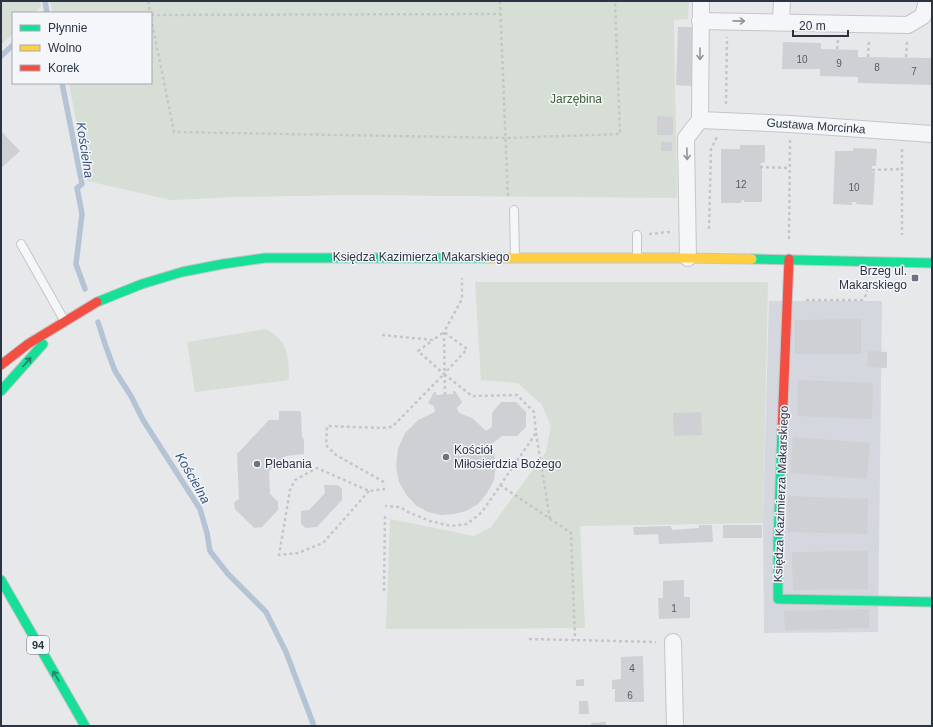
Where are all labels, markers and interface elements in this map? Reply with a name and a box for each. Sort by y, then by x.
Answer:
legend [12,12,152,84]
scale bar [793,12,848,38]
one-way arrow [732,17,745,25]
text: 20 m [799,19,826,33]
text: Płynnie [48,21,88,35]
text: Wolno [48,41,82,55]
one-way arrow [696,47,704,60]
house number: 10 [796,54,808,65]
house number: 9 [836,58,842,69]
text: Korek [48,61,80,75]
house number: 8 [874,62,880,73]
house number: 7 [911,66,917,77]
park label: Jarzębina [550,92,602,106]
street label: Gustawa Morcinka [766,116,866,136]
water label: Kościelna [73,121,97,179]
one-way arrow [683,147,691,160]
house number: 12 [735,179,747,190]
house number: 10 [848,182,860,193]
street label: Księdza Kazimierza Makarskiego [333,250,510,264]
place label: Brzeg ul. Makarskiego [839,264,907,292]
marker: Brzeg ul. Makarskiego [910,273,920,283]
one-way arrow [23,357,32,367]
street label: Księdza Kazimierza Makarskiego [771,405,791,583]
place label: Kościół Miłosierdzia Bożego [454,443,562,471]
water label: Kościelna [172,450,214,506]
marker: Kościół Miłosierdzia Bożego [441,452,451,462]
place label: Plebania [265,457,312,471]
marker: Plebania [252,459,262,469]
house number: 1 [671,603,677,614]
road number: 94 [27,636,49,654]
house number: 4 [629,663,635,674]
one-way arrow [52,670,60,682]
house number: 6 [627,690,633,701]

